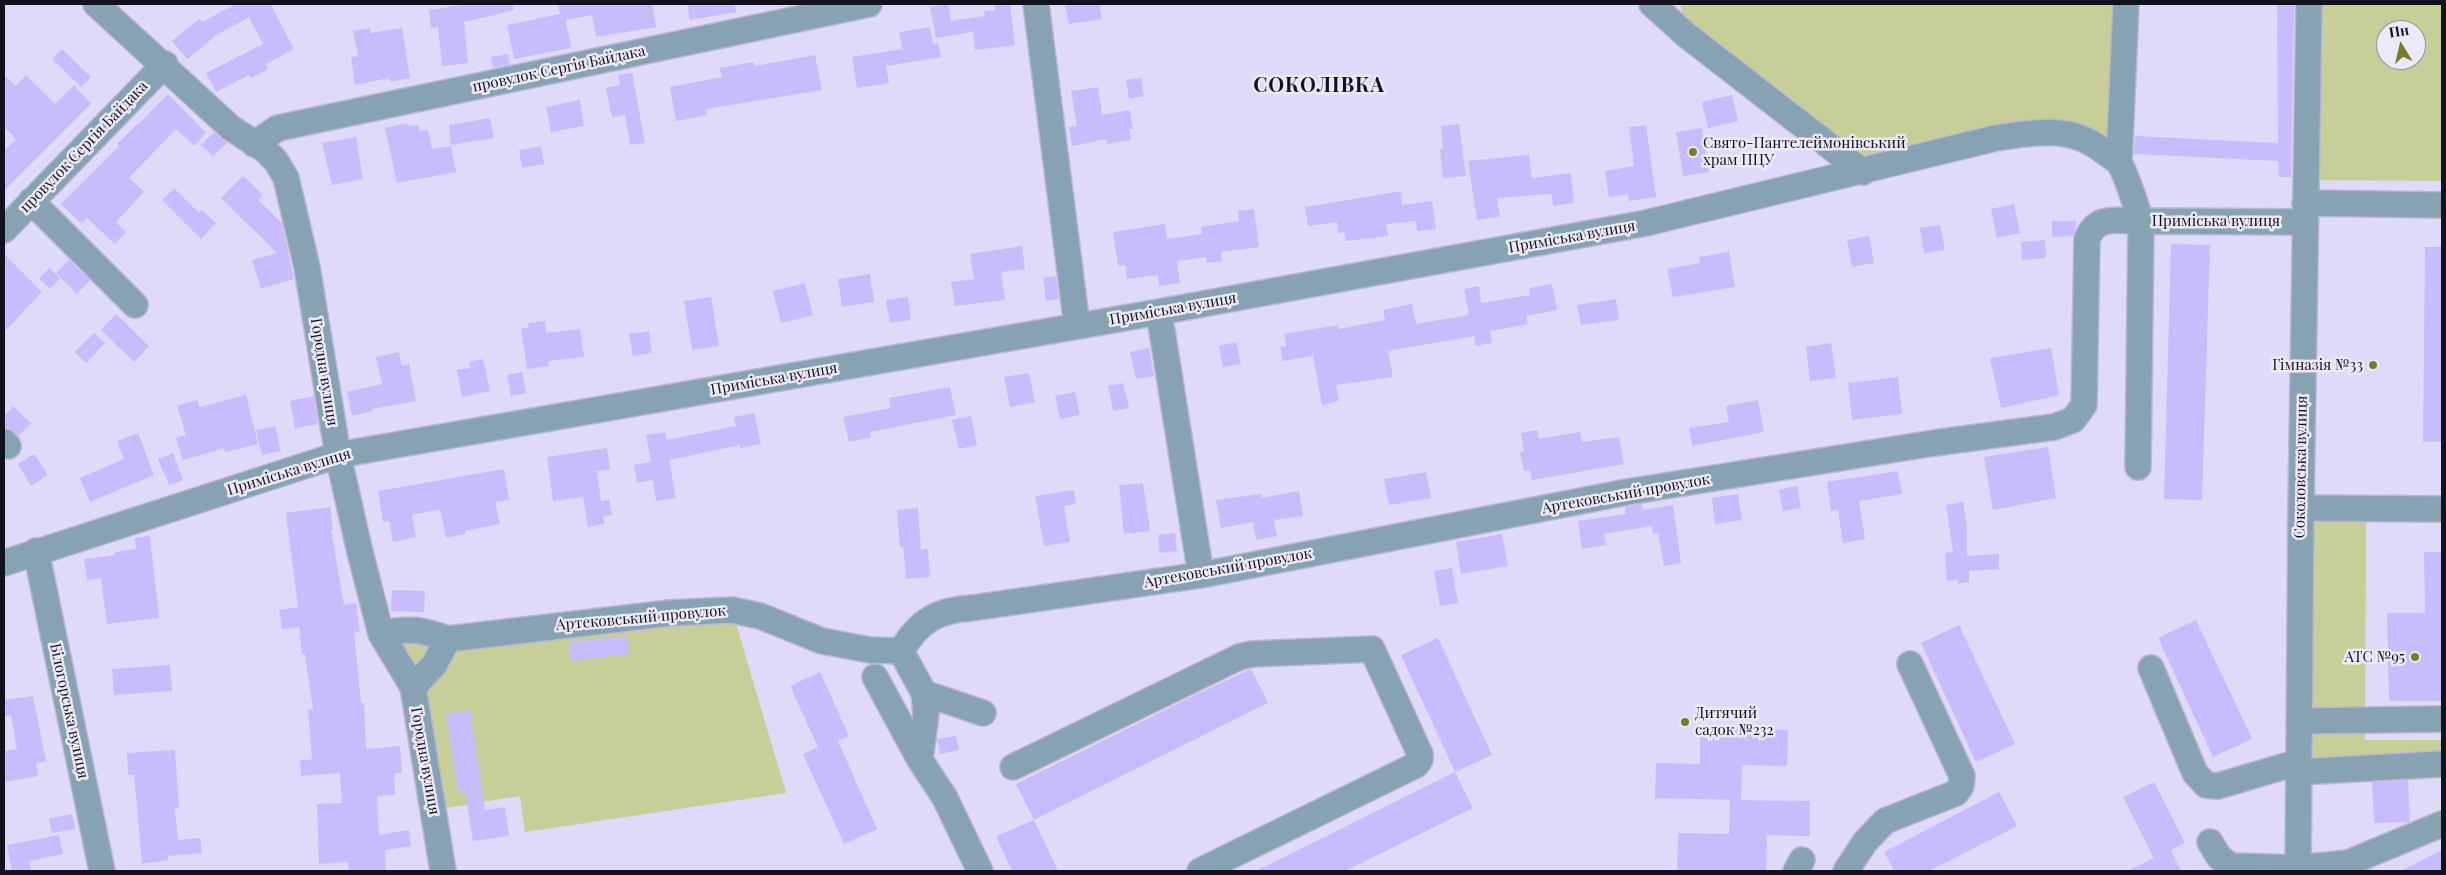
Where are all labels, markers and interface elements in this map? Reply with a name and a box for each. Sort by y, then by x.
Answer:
north arrow [2376,20,2426,70]
text: Пн [2387,20,2410,42]
street label: провулок Сергія Байдака [471,42,647,96]
district label: СОКОЛІВКА [1252,74,1386,98]
street label: провулок Сергія Байдака [16,77,152,217]
place label: Свято-Пантелеймонівський храм ПЦУ [1703,134,1906,169]
marker: Свято-Пантелеймонівський храм ПЦУ [1687,146,1699,158]
street label: Приміська вулиця [2152,212,2280,230]
street label: Приміська вулиця [1507,217,1637,257]
street label: Приміська вулиця [1108,289,1238,329]
street label: Городна вулиця [307,317,341,427]
place label: Гімназія №33 [2272,356,2363,374]
street label: Приміська вулиця [709,359,839,399]
marker: Гімназія №33 [2367,359,2379,371]
street label: Соколовська вулиця [2291,395,2311,539]
street label: Приміська вулиця [225,445,353,499]
street label: Артековський провулок [1541,470,1711,518]
street label: Артековський провулок [1143,544,1313,592]
street label: Артековський провулок [555,602,727,634]
street label: Білогорська вулиця [46,642,92,780]
place label: АТС №95 [2345,648,2405,666]
marker: АТС №95 [2409,651,2421,663]
place label: Дитячий садок №232 [1695,704,1774,739]
street label: Городна вулиця [407,706,443,816]
marker: Дитячий садок №232 [1679,716,1691,728]

